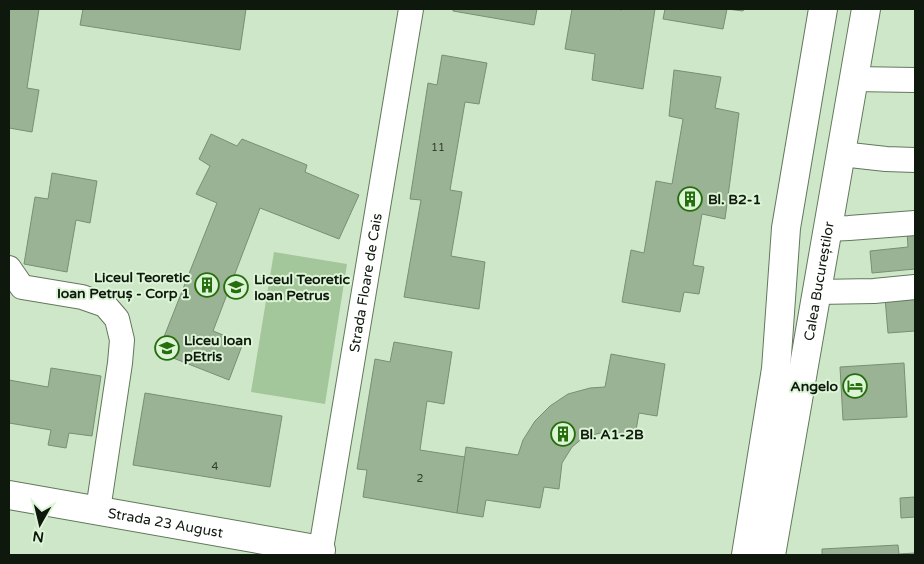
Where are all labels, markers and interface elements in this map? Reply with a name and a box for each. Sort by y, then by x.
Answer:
house number: 11 [431,141,445,154]
building icon: Bl. B2-1 [677,186,703,212]
place label: Bl. B2-1 [708,191,761,208]
street label: Strada Floare de Cais [346,212,386,354]
street label: Calea Bucureștilor [800,220,838,342]
place label: Liceul Teoretic Ioan Petruș - Corp 1 [57,269,191,302]
place label: Liceul Teoretic Ioan Petrus [254,271,351,304]
building icon: Liceul Teoretic Ioan Petruș - Corp 1 [194,272,220,298]
school or university icon: Liceul Teoretic Ioan Petrus [223,274,249,300]
place label: Liceu Ioan pEtris [184,332,252,365]
school or university icon: Liceu Ioan pEtris [154,335,180,361]
hotel icon: Angelo [842,373,868,399]
place label: Angelo [790,378,838,395]
building icon: Bl. A1-2B [550,421,576,447]
place label: Bl. A1-2B [580,426,644,443]
house number: 4 [212,460,219,473]
house number: 2 [417,472,424,485]
north arrow [15,499,65,549]
street label: Strada 23 August [107,505,225,542]
text: N [32,527,45,546]

